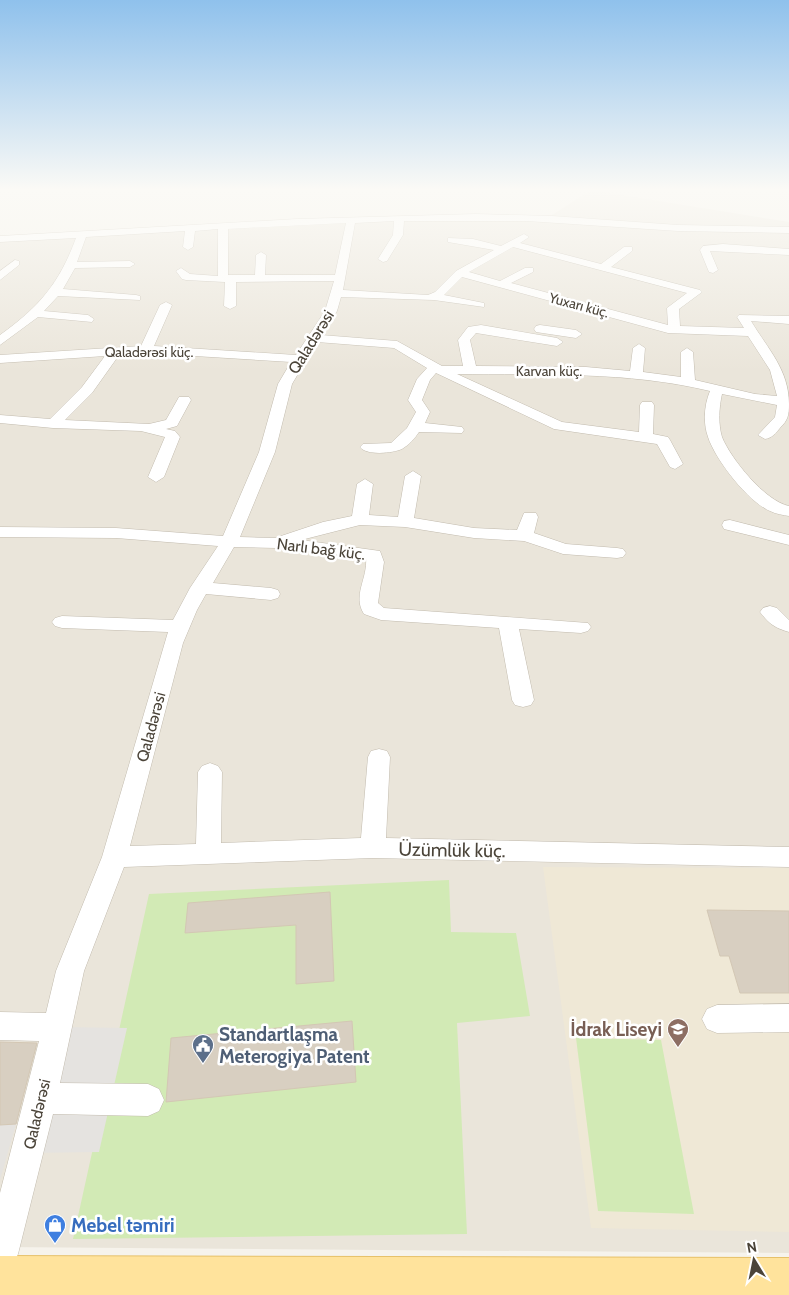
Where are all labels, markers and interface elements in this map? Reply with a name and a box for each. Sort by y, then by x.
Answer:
street label: Yuxarı küç. [546,288,611,322]
street label: Qaladərəsi [284,307,338,377]
street label: Qaladərəsi küç. [105,343,193,361]
street label: Karvan küç. [516,362,582,380]
street label: Narlı bağ küç. [276,534,366,564]
street label: Qaladərəsi [133,690,169,764]
street label: Üzümlük küç. [398,838,506,862]
school or university icon: İdrak Liseyi [666,1017,690,1048]
place label: İdrak Liseyi [570,1018,662,1041]
place label: Standartlaşma Meterogiya Patent [219,1023,370,1068]
public building icon: Standartlaşma Meterogiya Patent [191,1033,215,1064]
street label: Qaladərəsi [20,1077,54,1151]
shop icon: Mebel təmiri [43,1213,67,1244]
place label: Mebel təmiri [71,1214,175,1237]
north arrow [729,1235,779,1285]
text: N [745,1237,758,1257]

